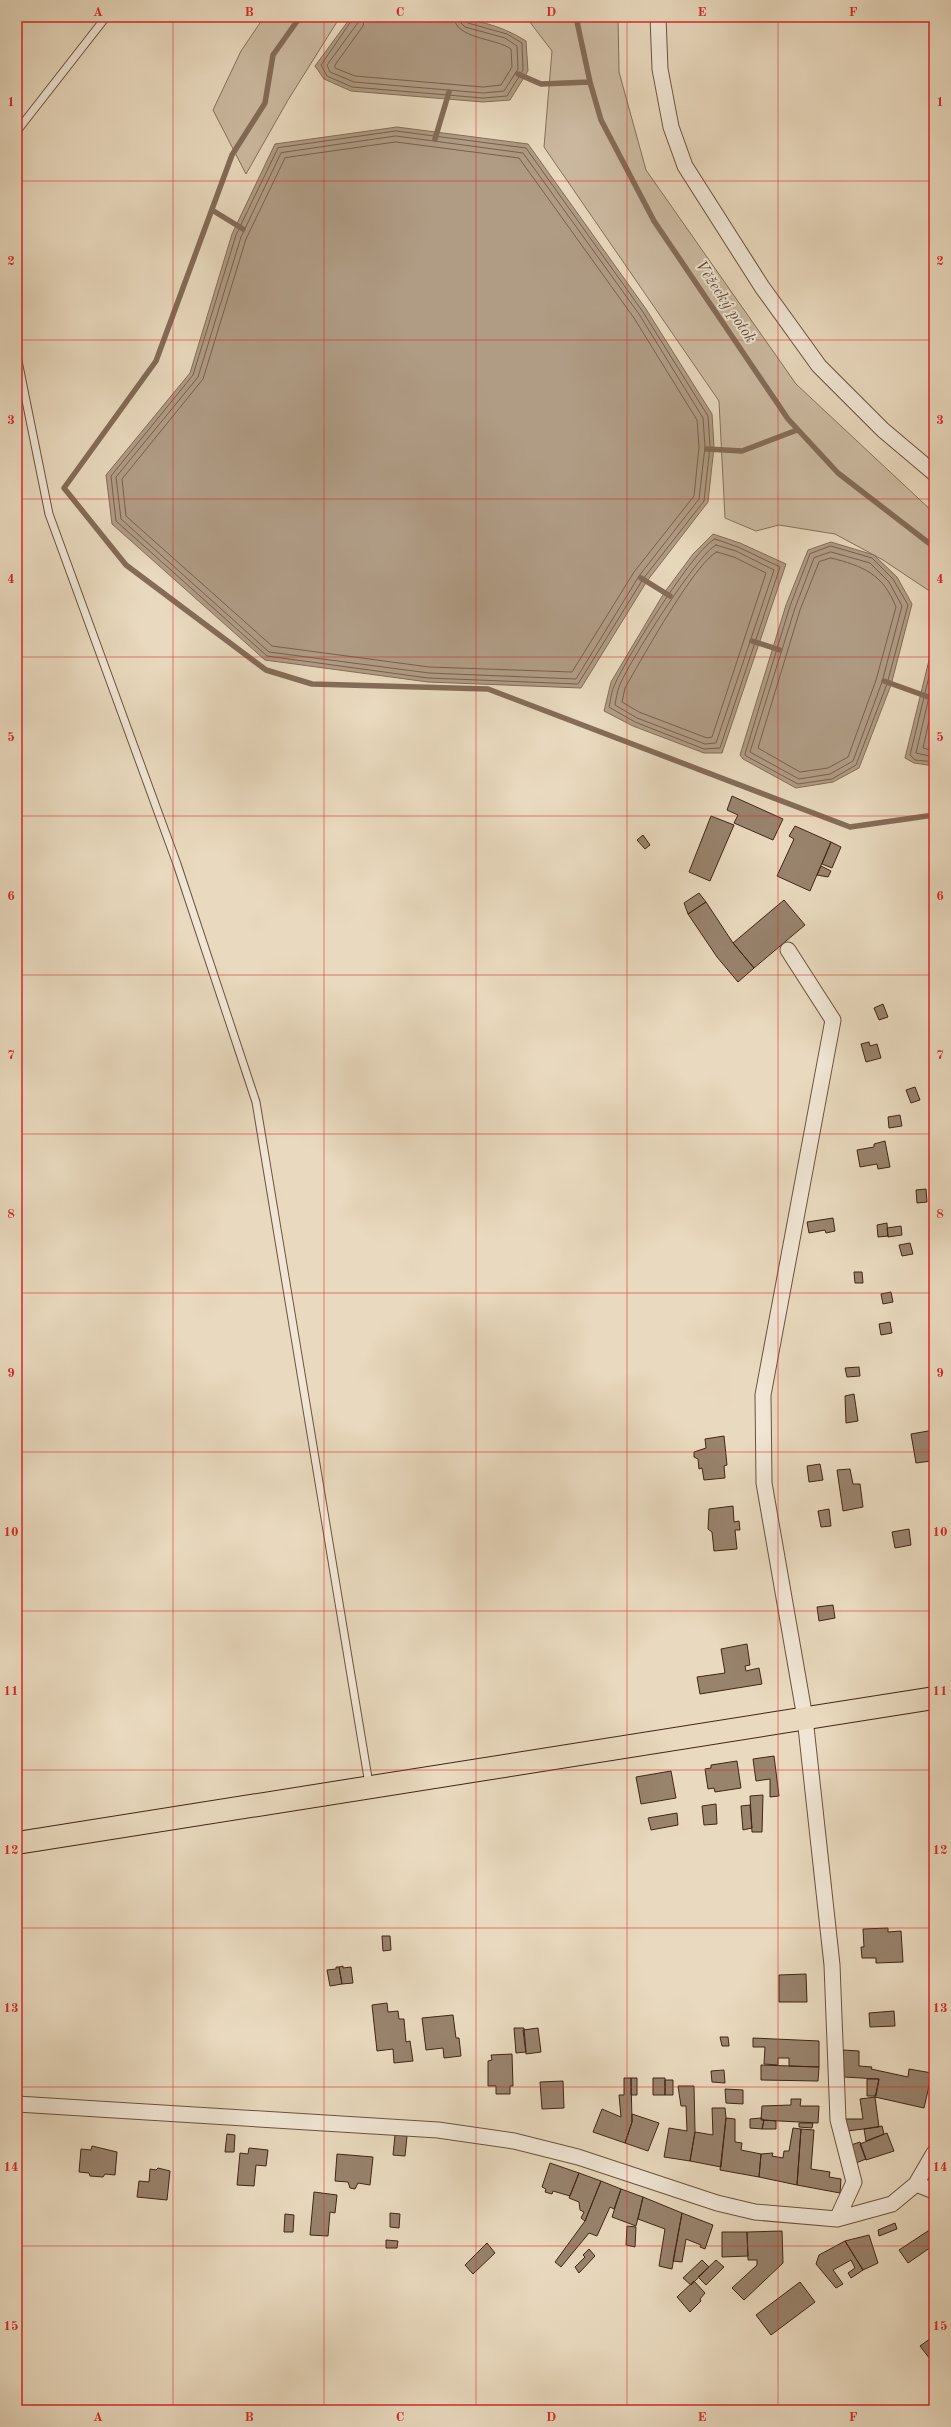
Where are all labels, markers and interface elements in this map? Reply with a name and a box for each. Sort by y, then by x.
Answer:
text: A [93,6,103,19]
text: B [244,6,254,19]
text: C [396,6,404,19]
text: D [546,6,556,19]
text: E [698,6,707,19]
text: F [849,6,858,19]
text: 1 [7,96,15,109]
text: 1 [936,96,944,109]
text: 2 [7,255,15,268]
text: 2 [936,255,944,268]
water label: Věžecký potok [692,258,759,346]
text: 3 [7,414,15,427]
text: 3 [936,414,944,427]
text: 4 [7,573,15,586]
text: 4 [936,573,944,586]
text: 5 [7,731,15,744]
text: 5 [936,731,944,744]
text: 6 [7,890,15,903]
text: 6 [936,890,944,903]
text: 7 [7,1049,15,1062]
text: 7 [936,1049,944,1062]
text: 8 [7,1208,15,1221]
text: 8 [936,1208,944,1221]
text: 9 [7,1367,15,1380]
text: 9 [936,1367,944,1380]
text: 10 [3,1526,19,1539]
text: 10 [932,1526,948,1539]
text: 11 [3,1685,19,1698]
text: 11 [932,1685,948,1698]
text: 12 [3,1844,19,1857]
text: 12 [932,1844,948,1857]
text: 13 [3,2002,19,2015]
text: 13 [932,2002,948,2015]
text: 14 [3,2161,19,2174]
text: 14 [932,2161,948,2174]
text: 15 [3,2320,19,2333]
text: 15 [932,2320,948,2333]
text: A [93,2411,103,2424]
text: B [244,2411,254,2424]
text: C [396,2411,404,2424]
text: D [546,2411,556,2424]
text: E [698,2411,707,2424]
text: F [849,2411,858,2424]

